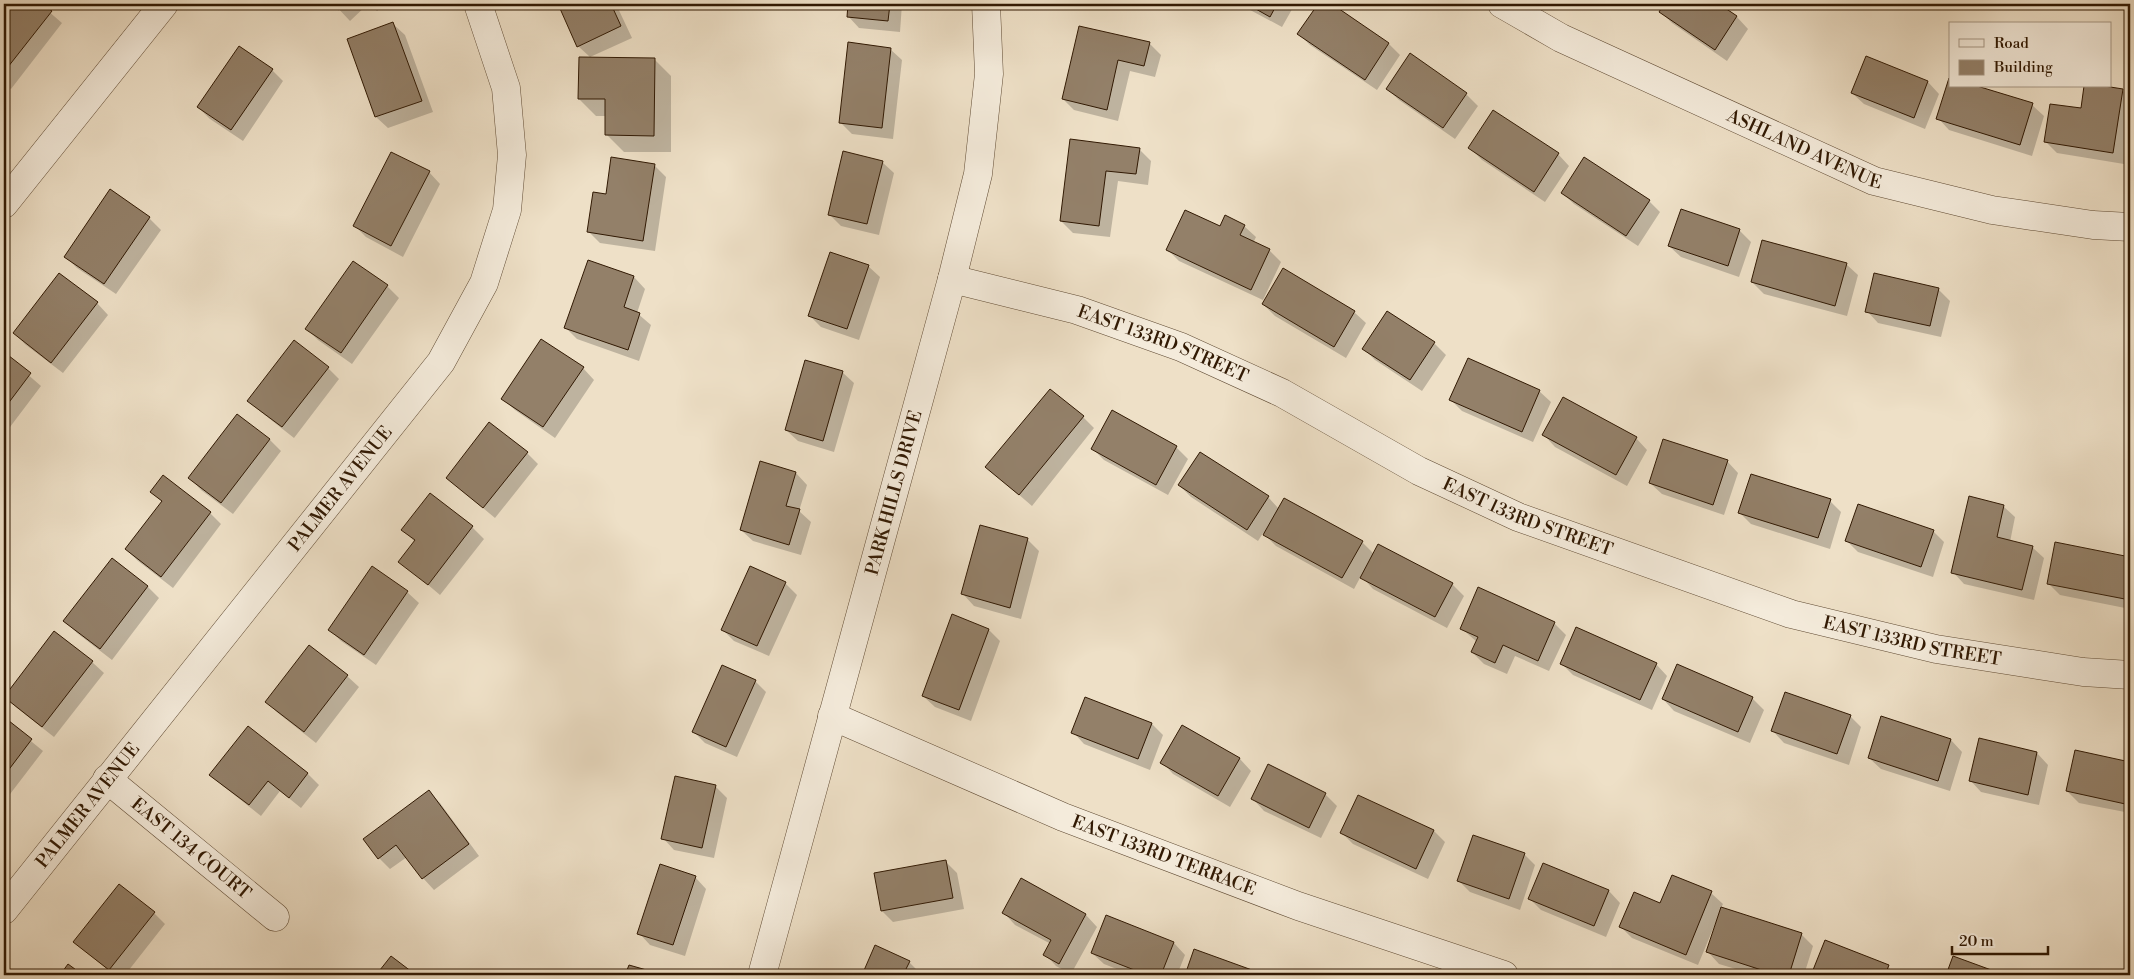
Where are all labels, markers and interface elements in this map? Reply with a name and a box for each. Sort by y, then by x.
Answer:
legend [1949,22,2112,88]
text: Road [1994,34,2029,53]
text: Building [1993,58,2053,77]
street label: ASHLAND AVENUE [1722,104,1884,195]
street label: EAST 133RD STREET [1074,300,1252,388]
street label: PARK HILLS DRIVE [861,408,928,578]
street label: PALMER AVENUE [283,421,398,556]
street label: EAST 133RD STREET [1439,473,1616,562]
street label: EAST 133RD STREET [1821,611,2003,671]
street label: PALMER AVENUE [31,738,145,873]
street label: EAST 134 COURT [126,793,256,905]
street label: EAST 133RD TERRACE [1068,810,1259,901]
scale bar [1952,924,2048,956]
text: 20 m [1959,932,1994,951]

